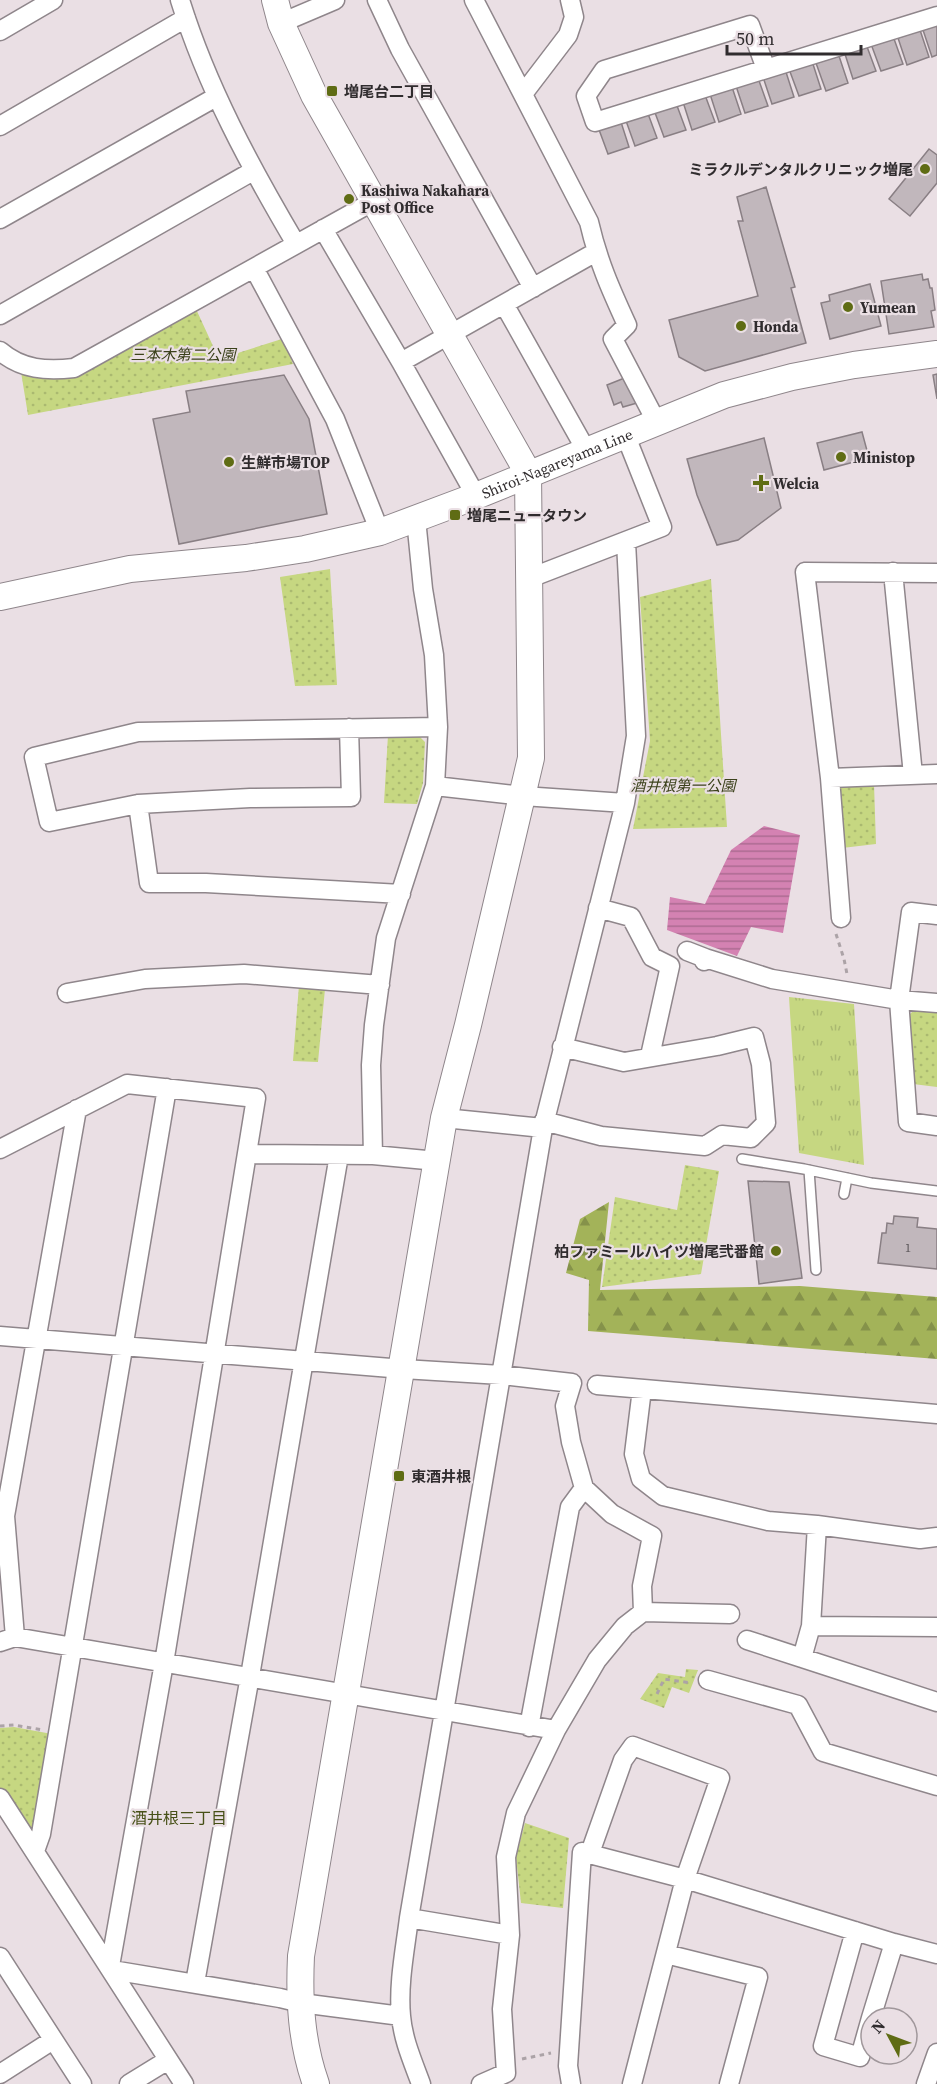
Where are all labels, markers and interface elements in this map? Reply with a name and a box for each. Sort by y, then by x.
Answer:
scale bar [727,18,860,56]
text: 50 m [736,26,774,51]
place label: 増尾台二丁目 [344,81,434,102]
marker: 増尾台二丁目 [325,84,339,98]
place label: ミラクルデンタルクリニック増尾 [688,159,913,180]
marker: ミラクルデンタルクリニック増尾 [918,162,932,176]
place label: Kashiwa Nakahara Post Office [361,180,490,218]
marker: Kashiwa Nakahara Post Office [342,192,356,206]
place label: Yumean [860,297,916,318]
marker: Yumean [841,300,855,314]
place label: Honda [753,316,800,337]
marker: Honda [734,319,748,333]
park label: 三本木第二公園 [130,344,237,365]
street label: Shiroi-Nagareyama Line [478,423,636,503]
place label: Ministop [853,447,915,468]
marker: Ministop [834,450,848,464]
place label: 生鮮市場TOP [241,452,330,473]
marker: 生鮮市場TOP [222,455,236,469]
place label: Welcia [773,473,820,494]
marker: Welcia [754,476,768,490]
place label: 増尾ニュータウン [467,505,587,526]
marker: 増尾ニュータウン [448,508,462,522]
park label: 酒井根第一公園 [630,775,737,796]
house number: 1 [905,1240,911,1256]
place label: 柏ファミールハイツ増尾弐番館 [554,1241,764,1262]
marker: 柏ファミールハイツ増尾弐番館 [769,1244,783,1258]
place label: 東酒井根 [411,1466,471,1487]
marker: 東酒井根 [392,1469,406,1483]
district label: 酒井根三丁目 [131,1807,227,1829]
north arrow [859,2006,919,2066]
text: N [866,2014,890,2038]

